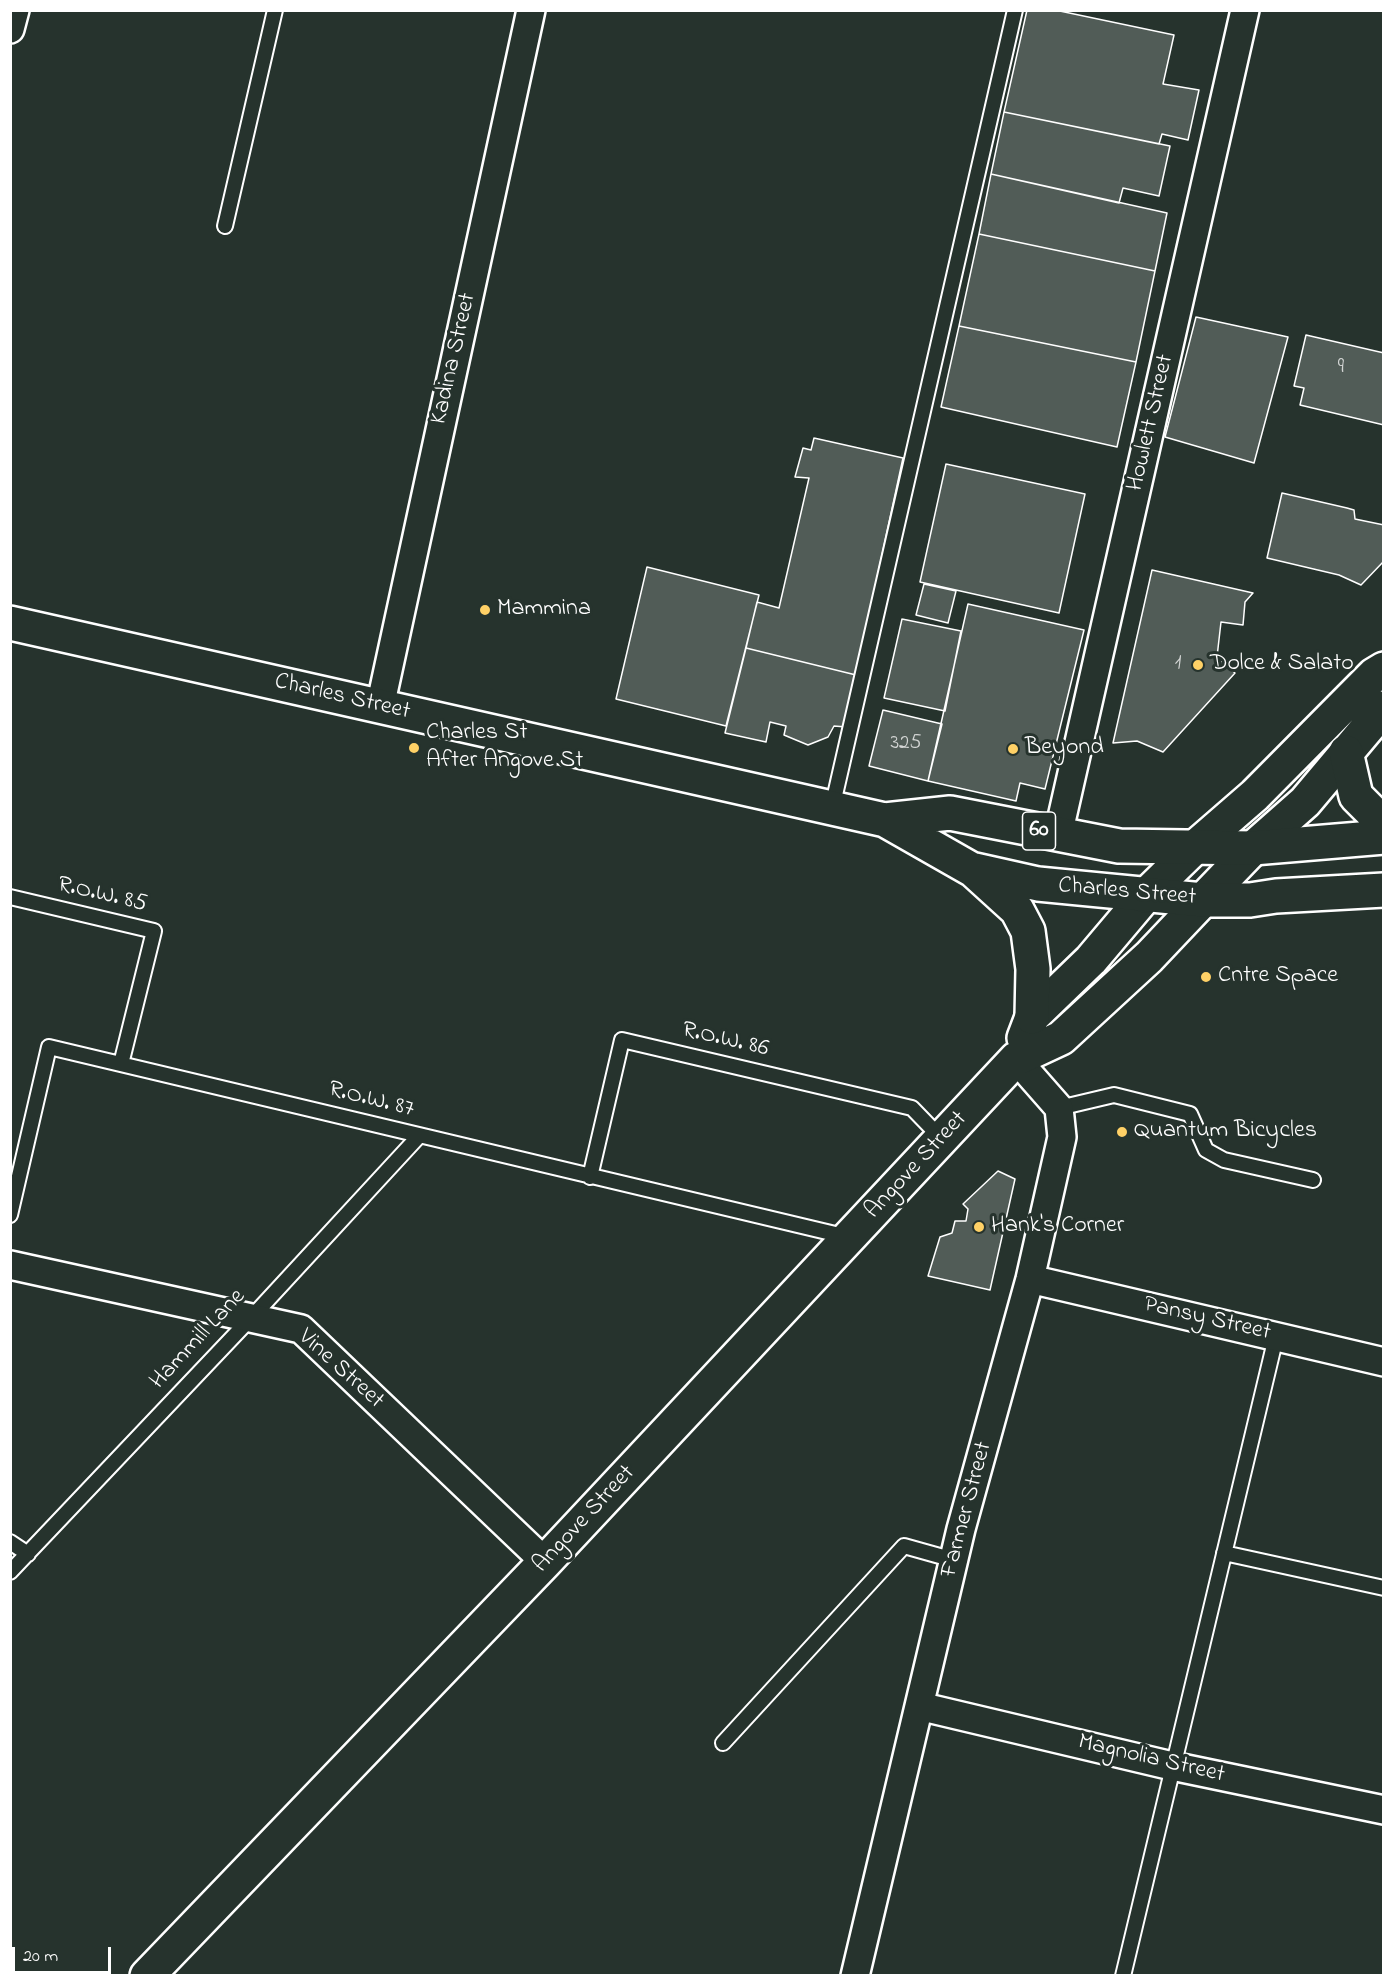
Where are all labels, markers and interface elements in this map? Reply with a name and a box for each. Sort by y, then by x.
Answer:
street label: Kadina Street [426,291,484,427]
street label: Howlett Street [1122,352,1182,494]
house number: 9 [1338,356,1344,382]
place label: Mammina [497,596,591,624]
marker: Mammina [478,603,492,617]
place label: Dolce & Salato [1210,651,1354,679]
house number: 1 [1175,652,1181,678]
marker: Dolce & Salato [1191,658,1205,672]
street label: Charles Street [271,668,413,728]
place label: Charles St After Angove St [426,720,583,776]
house number: 325 [890,732,922,758]
place label: Beyond [1025,735,1104,763]
marker: Charles St After Angove St [407,741,421,755]
marker: Beyond [1006,742,1020,756]
road number: 60 [1022,812,1056,850]
street label: R.O.W. 85 [54,872,150,920]
street label: Charles Street [1057,873,1197,913]
place label: Cntre Space [1218,963,1338,991]
marker: Cntre Space [1199,970,1213,984]
street label: R.O.W. 86 [679,1017,771,1065]
street label: R.O.W. 87 [325,1076,417,1126]
street label: Angove Street [860,1106,974,1226]
place label: Quantum Bicycles [1134,1118,1317,1146]
marker: Quantum Bicycles [1115,1125,1129,1139]
place label: Hank's Corner [991,1213,1124,1241]
marker: Hank's Corner [972,1220,986,1234]
street label: Hammill Lane [145,1284,253,1396]
street label: Pansy Street [1141,1291,1273,1349]
street label: Vine Street [291,1324,389,1416]
street label: Farmer Street [936,1439,1000,1581]
street label: Angove Street [528,1460,642,1580]
street label: Magnolia Street [1075,1729,1227,1791]
scale bar [15,1935,114,1973]
text: 20 m [23,1944,58,1970]

